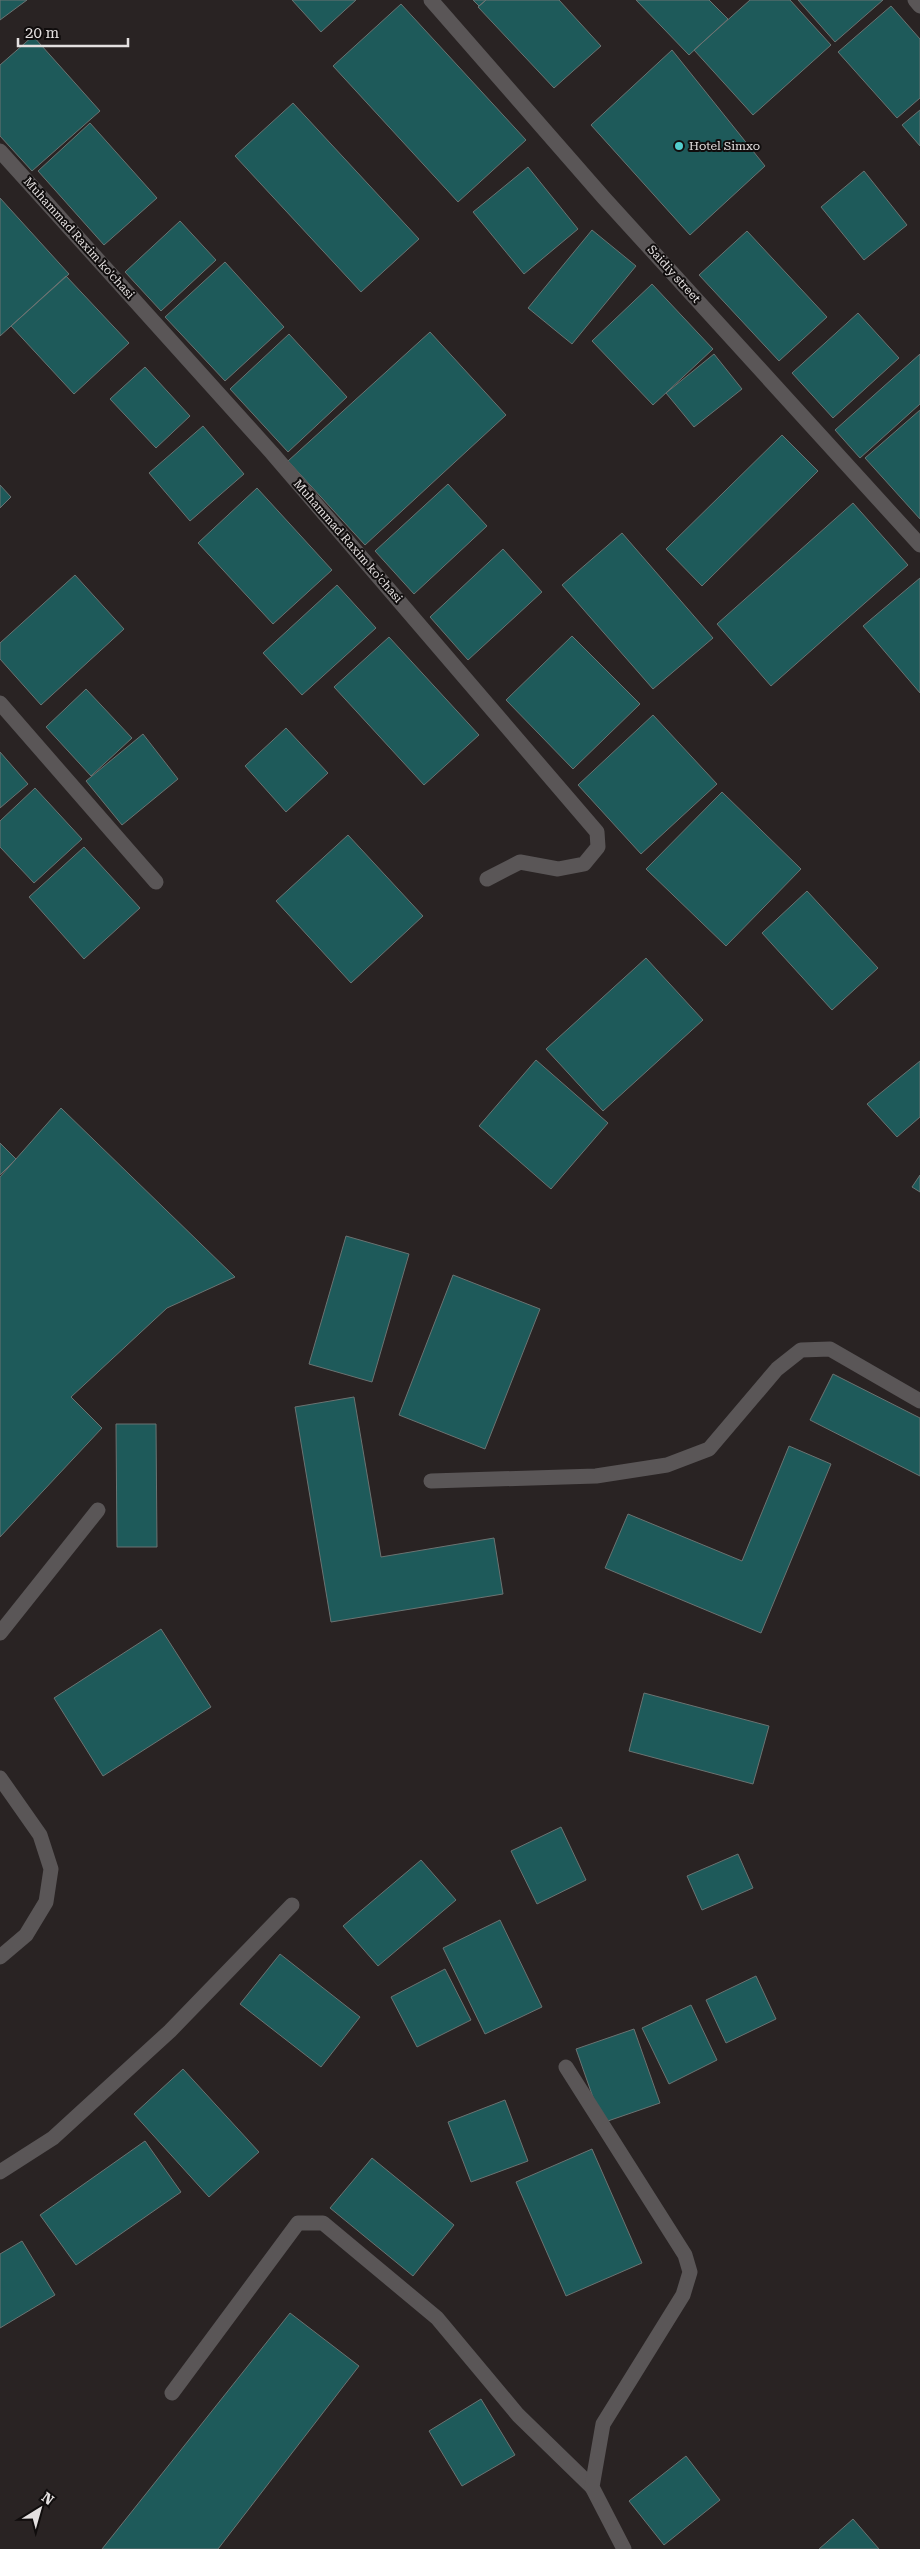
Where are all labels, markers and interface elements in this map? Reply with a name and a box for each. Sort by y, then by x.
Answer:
scale bar [18,15,128,47]
text: 20 m [25,24,60,42]
place label: Hotel Simxo [689,139,760,153]
marker: Hotel Simxo [673,140,685,152]
street label: Muhammad Raxim ko'chasi [21,174,137,302]
street label: Saidiy street [645,242,704,306]
street label: Muhammad Raxim ko'chasi [291,477,405,605]
north arrow [15,2484,65,2534]
text: N [39,2489,57,2508]

